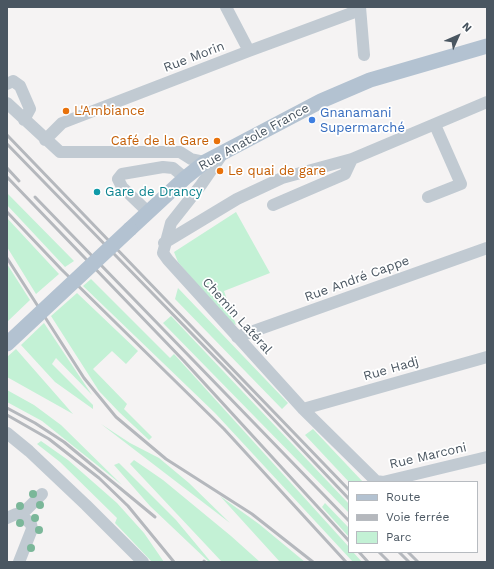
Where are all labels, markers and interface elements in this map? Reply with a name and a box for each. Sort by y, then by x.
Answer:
north arrow [438,16,478,56]
text: N [459,20,474,35]
street label: Rue Morin [161,38,227,76]
street label: Rue Anatole France [196,100,312,174]
place label: L'Ambiance [74,103,145,119]
place label: Gnanamani Supermarché [320,105,405,136]
marker: L'Ambiance [61,106,71,116]
marker: Gnanamani Supermarché [307,115,317,125]
place label: Café de la Gare [111,133,209,149]
marker: Café de la Gare [212,136,222,146]
place label: Le quai de gare [228,163,326,179]
marker: Le quai de gare [215,166,225,176]
place label: Gare de Drancy [105,184,202,200]
marker: Gare de Drancy [92,187,102,197]
street label: Rue André Cappe [302,253,412,305]
street label: Chemin Latéral [199,275,275,357]
street label: Rue Hadj [362,354,420,384]
street label: Rue Marconi [388,440,468,472]
legend [348,481,478,553]
text: Route [386,490,420,504]
text: Voie ferrée [386,510,449,524]
text: Parc [386,530,412,544]

